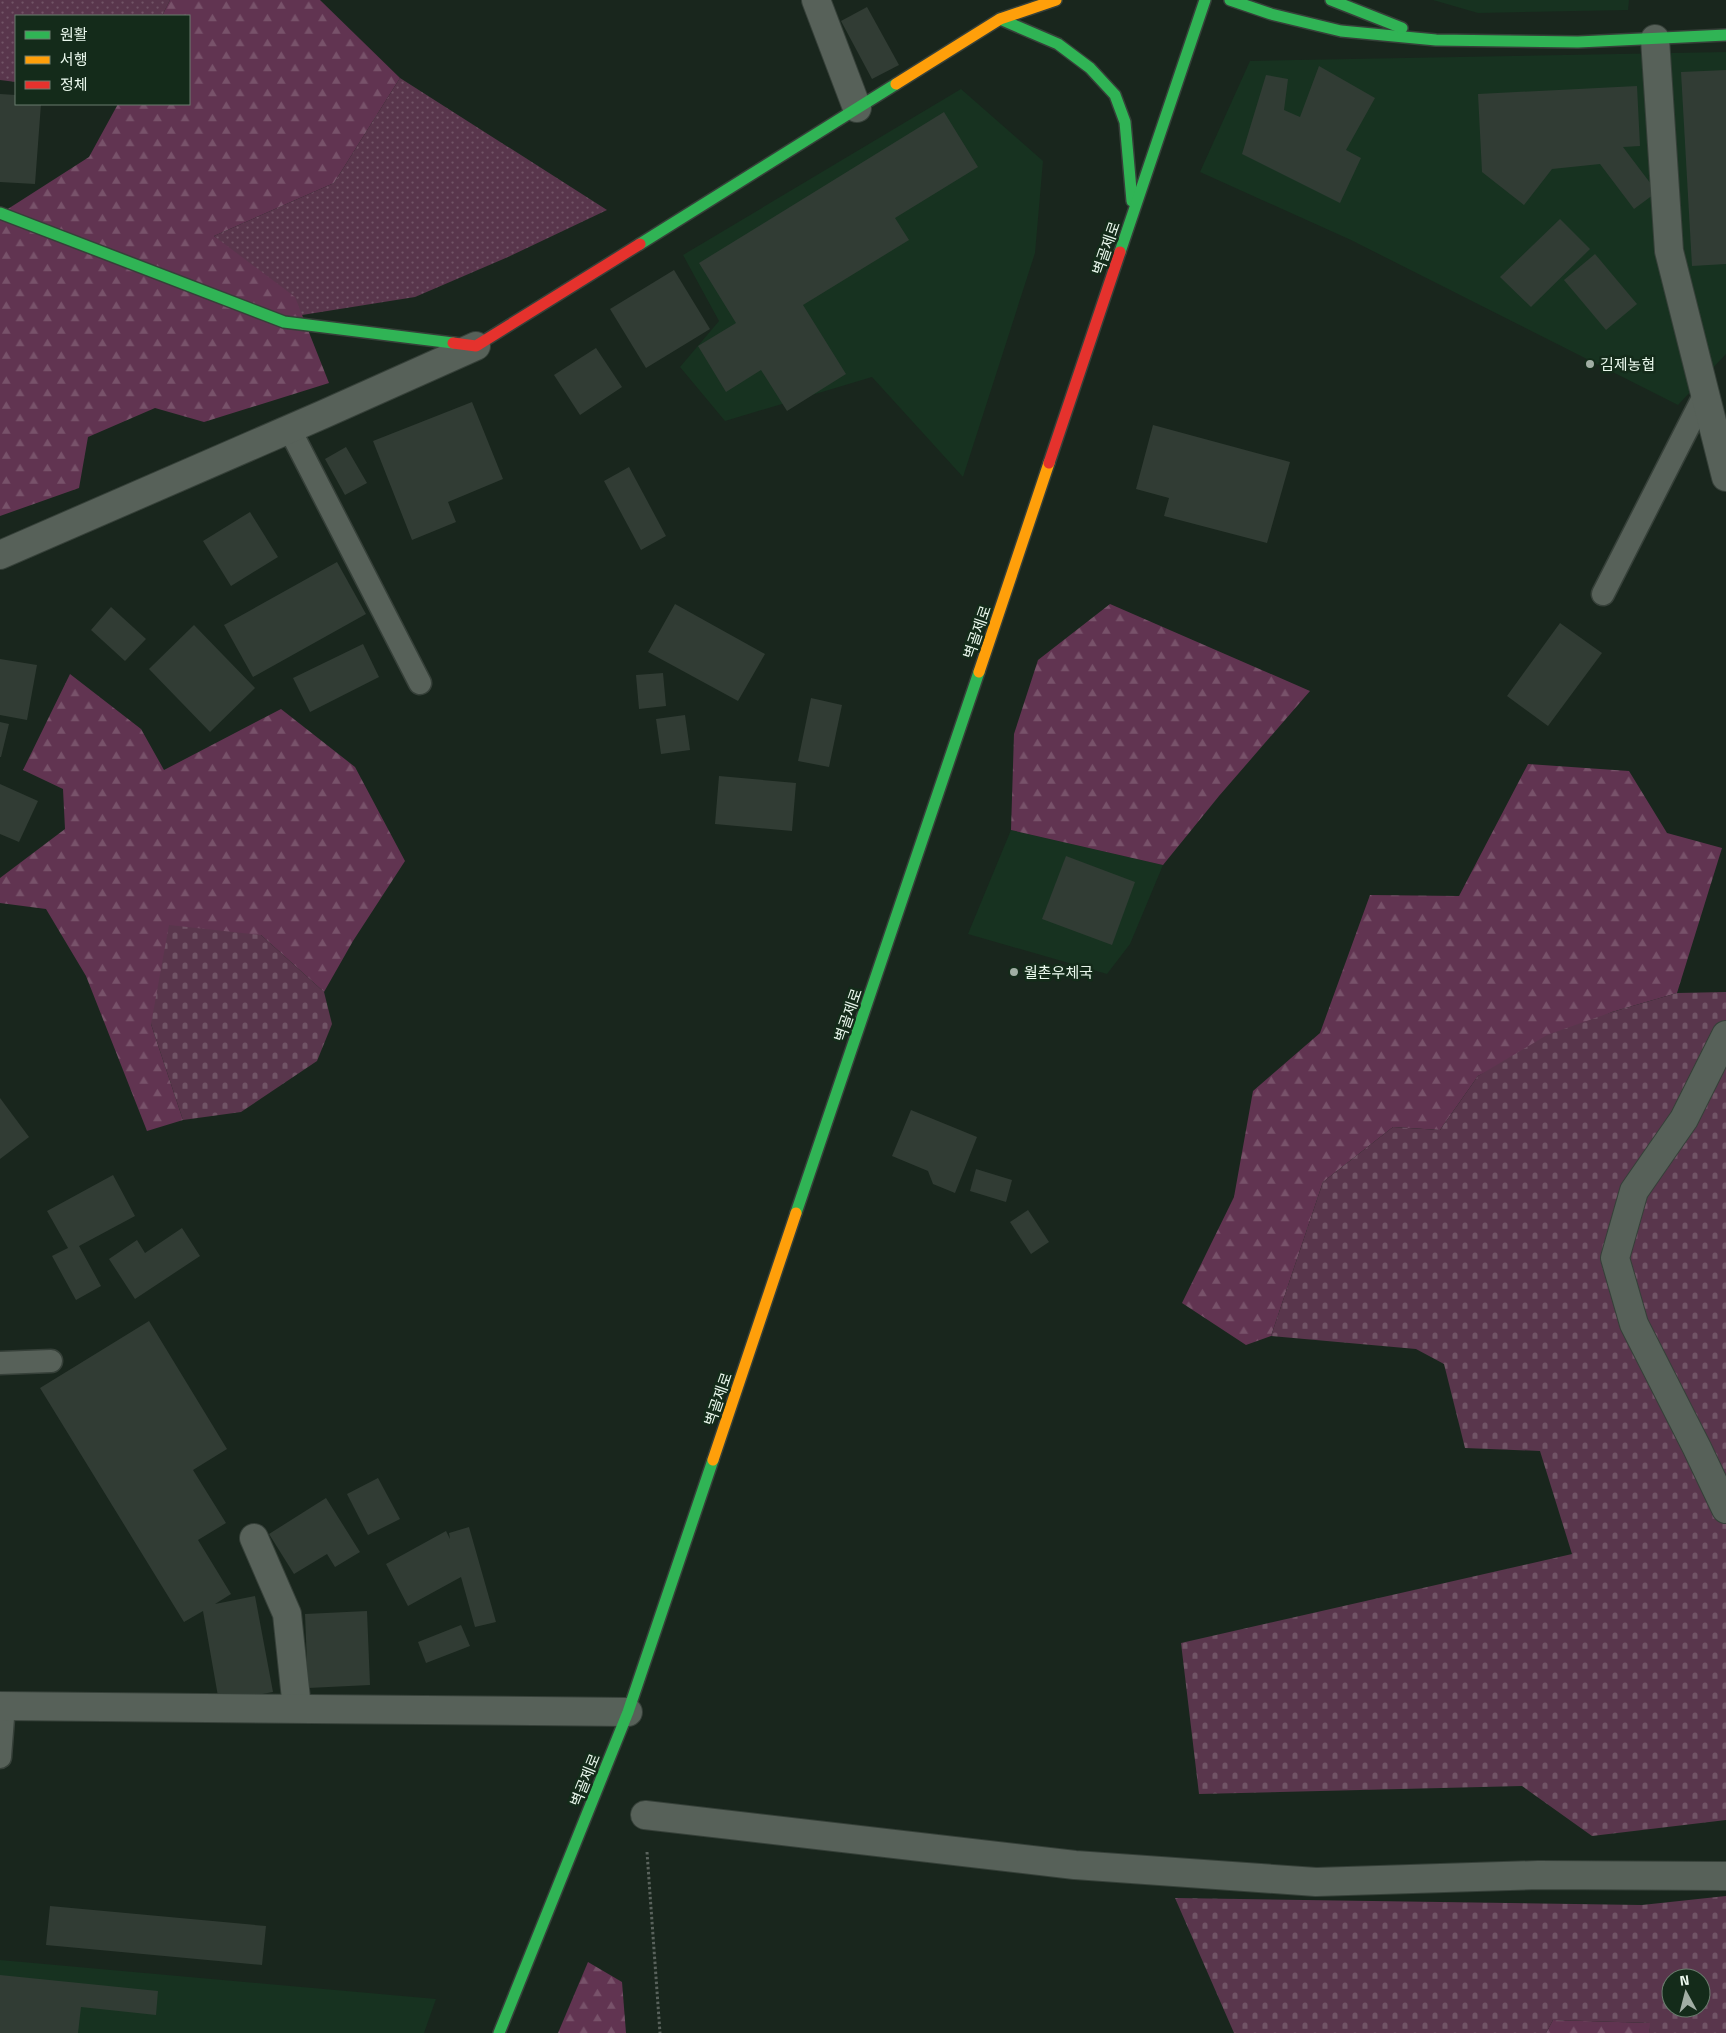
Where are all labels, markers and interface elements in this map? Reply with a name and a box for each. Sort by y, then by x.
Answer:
legend [15,15,190,105]
text: 원활 [60,23,88,46]
text: 서행 [60,48,88,71]
text: 정체 [60,73,88,96]
street label: 벽골제로 [1086,218,1126,278]
place label: 김제농협 [1600,353,1655,376]
marker: 김제농협 [1584,358,1596,370]
street label: 벽골제로 [957,602,997,662]
place label: 월촌우체국 [1024,961,1093,984]
marker: 월촌우체국 [1008,966,1020,978]
street label: 벽골제로 [828,985,868,1045]
street label: 벽골제로 [698,1369,738,1429]
street label: 벽골제로 [564,1750,606,1810]
north arrow [1661,1968,1711,2018]
text: N [1678,1969,1690,1991]

